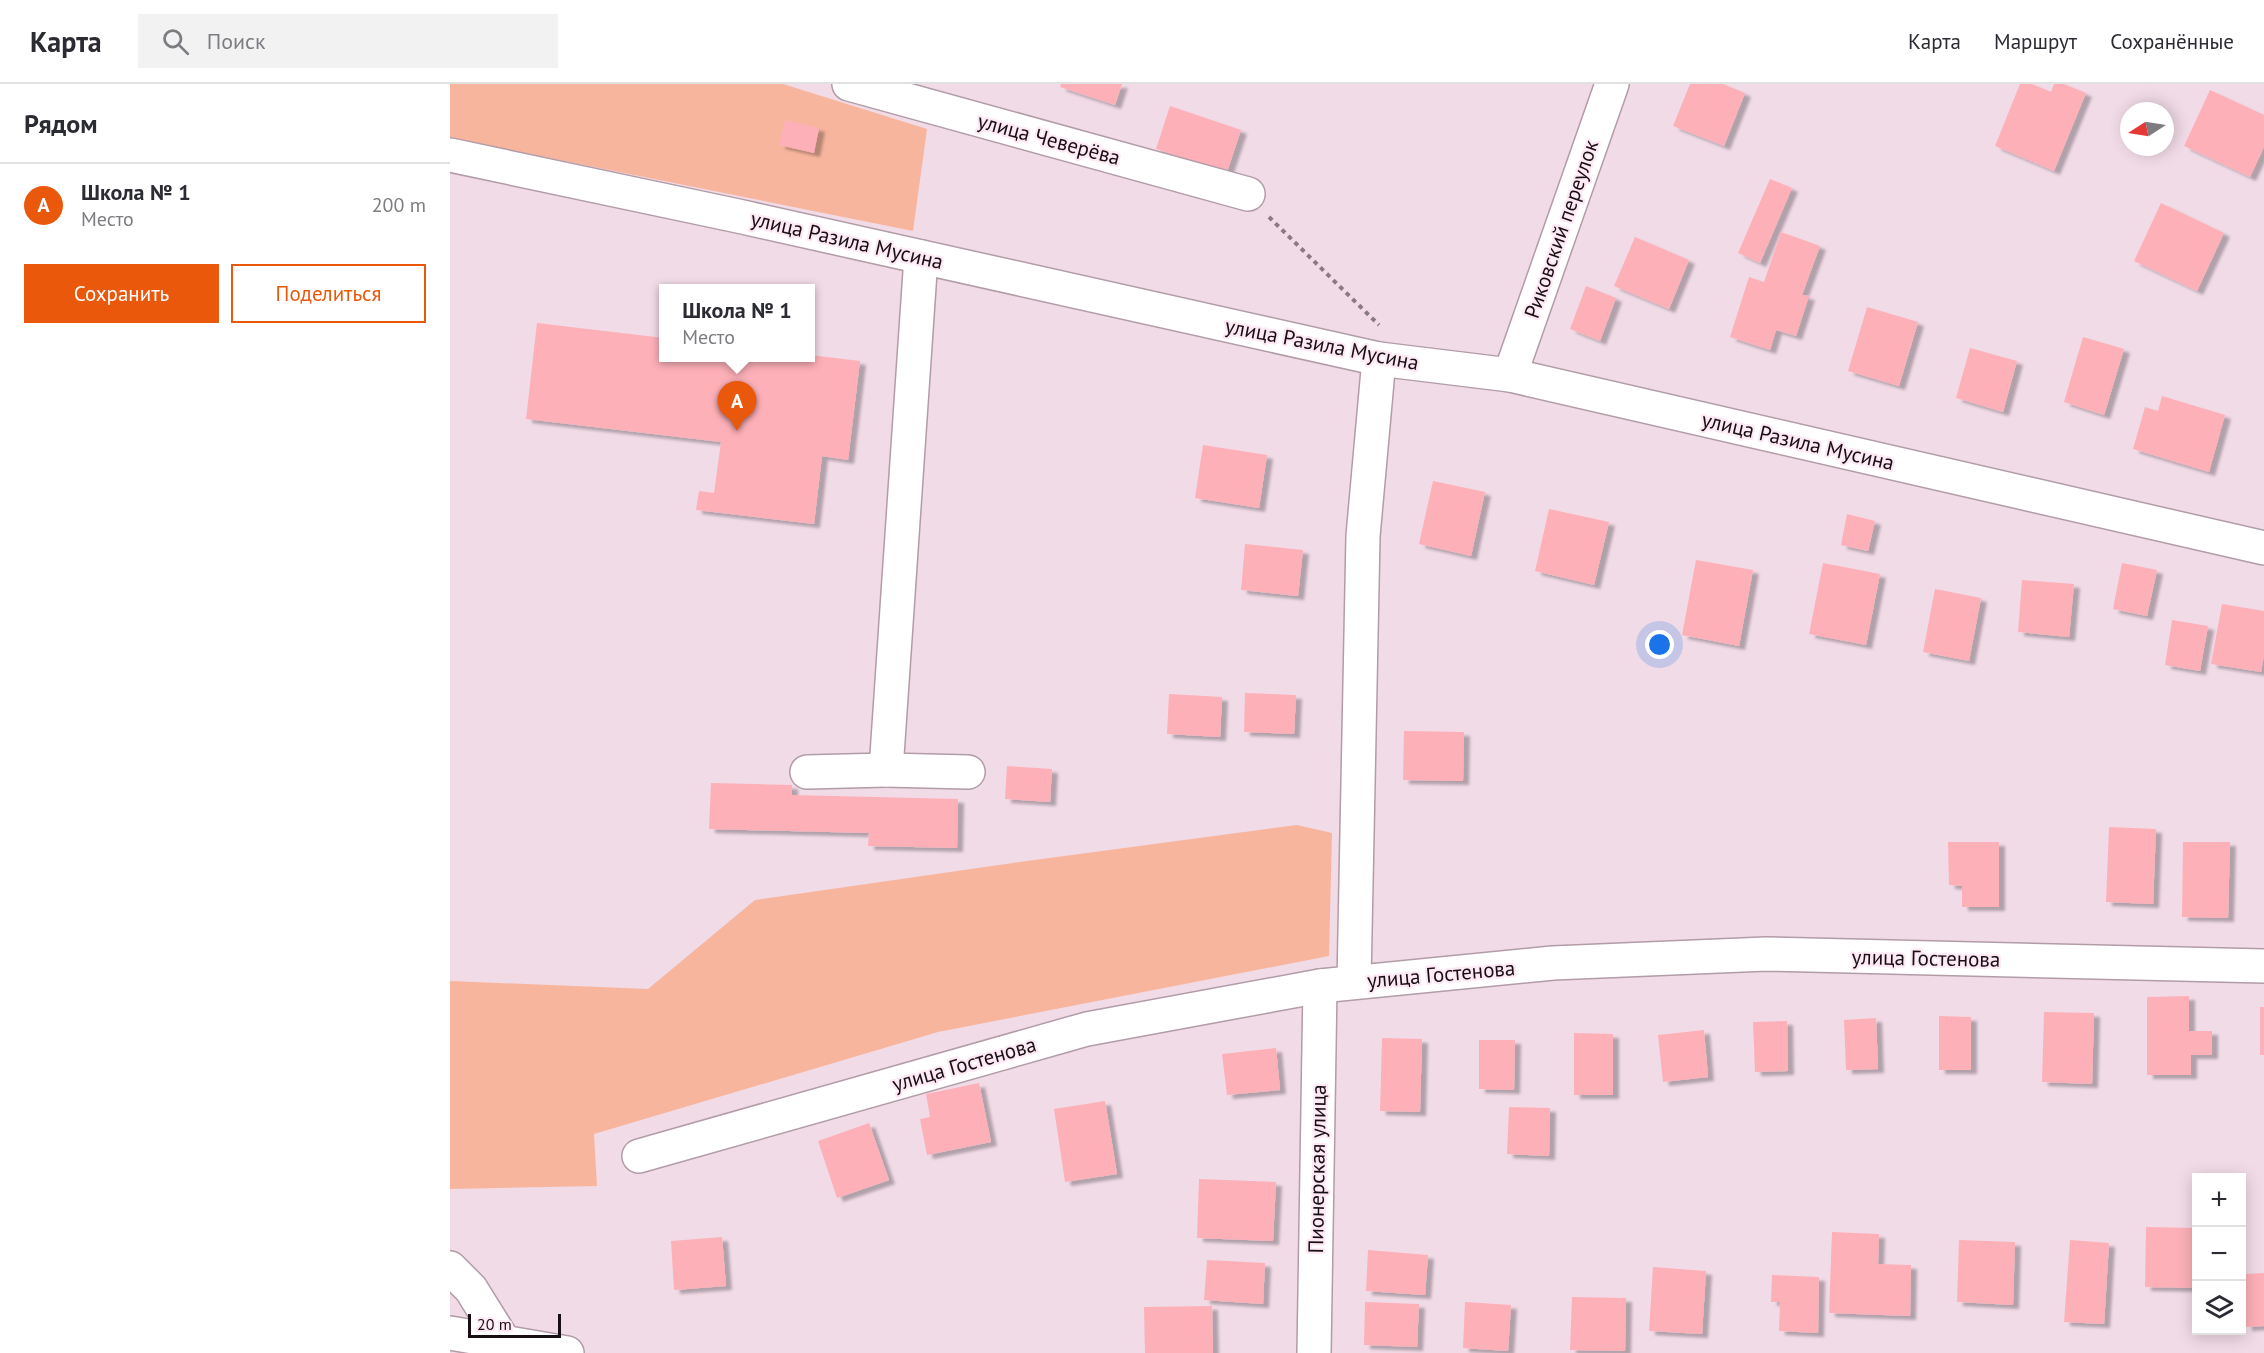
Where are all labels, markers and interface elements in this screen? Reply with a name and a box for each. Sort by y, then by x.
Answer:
search box [138,14,558,68]
text: Карта [30,23,102,60]
icon: search [159,25,192,58]
text: Поиск [207,27,266,55]
text: Карта [1908,28,1961,55]
text: Маршрут [1994,28,2077,55]
text: Сохранённые [2110,28,2234,55]
north arrow [2120,102,2174,156]
text: Рядом [24,107,98,140]
street label: улица Чеверёва [975,107,1123,171]
street label: Риковский переулок [1518,136,1604,322]
text: Школа № 1 [81,178,191,206]
text: A [37,192,50,218]
text: 200 m [372,192,426,218]
street label: улица Разила Мусина [748,205,946,275]
text: Место [81,206,134,232]
button: Сохранить [24,264,219,323]
button: Поделиться [231,264,426,323]
popup [659,284,815,362]
text: Школа № 1 [682,296,792,324]
street label: улица Разила Мусина [1223,312,1421,376]
text: Место [682,324,735,350]
pin: A [718,382,756,431]
street label: улица Разила Мусина [1699,406,1897,476]
your location [1645,630,1674,659]
street label: улица Гостенова [1851,943,2001,973]
street label: улица Гостенова [1366,954,1516,994]
street label: улица Гостенова [889,1031,1039,1097]
street label: Пионерская улица [1302,1084,1332,1254]
map controls [2192,1173,2246,1335]
button: + [2192,1173,2246,1227]
button: − [2192,1227,2246,1281]
button: layers [2192,1281,2246,1335]
scale bar [468,1311,561,1338]
text: 20 m [477,1314,512,1334]

